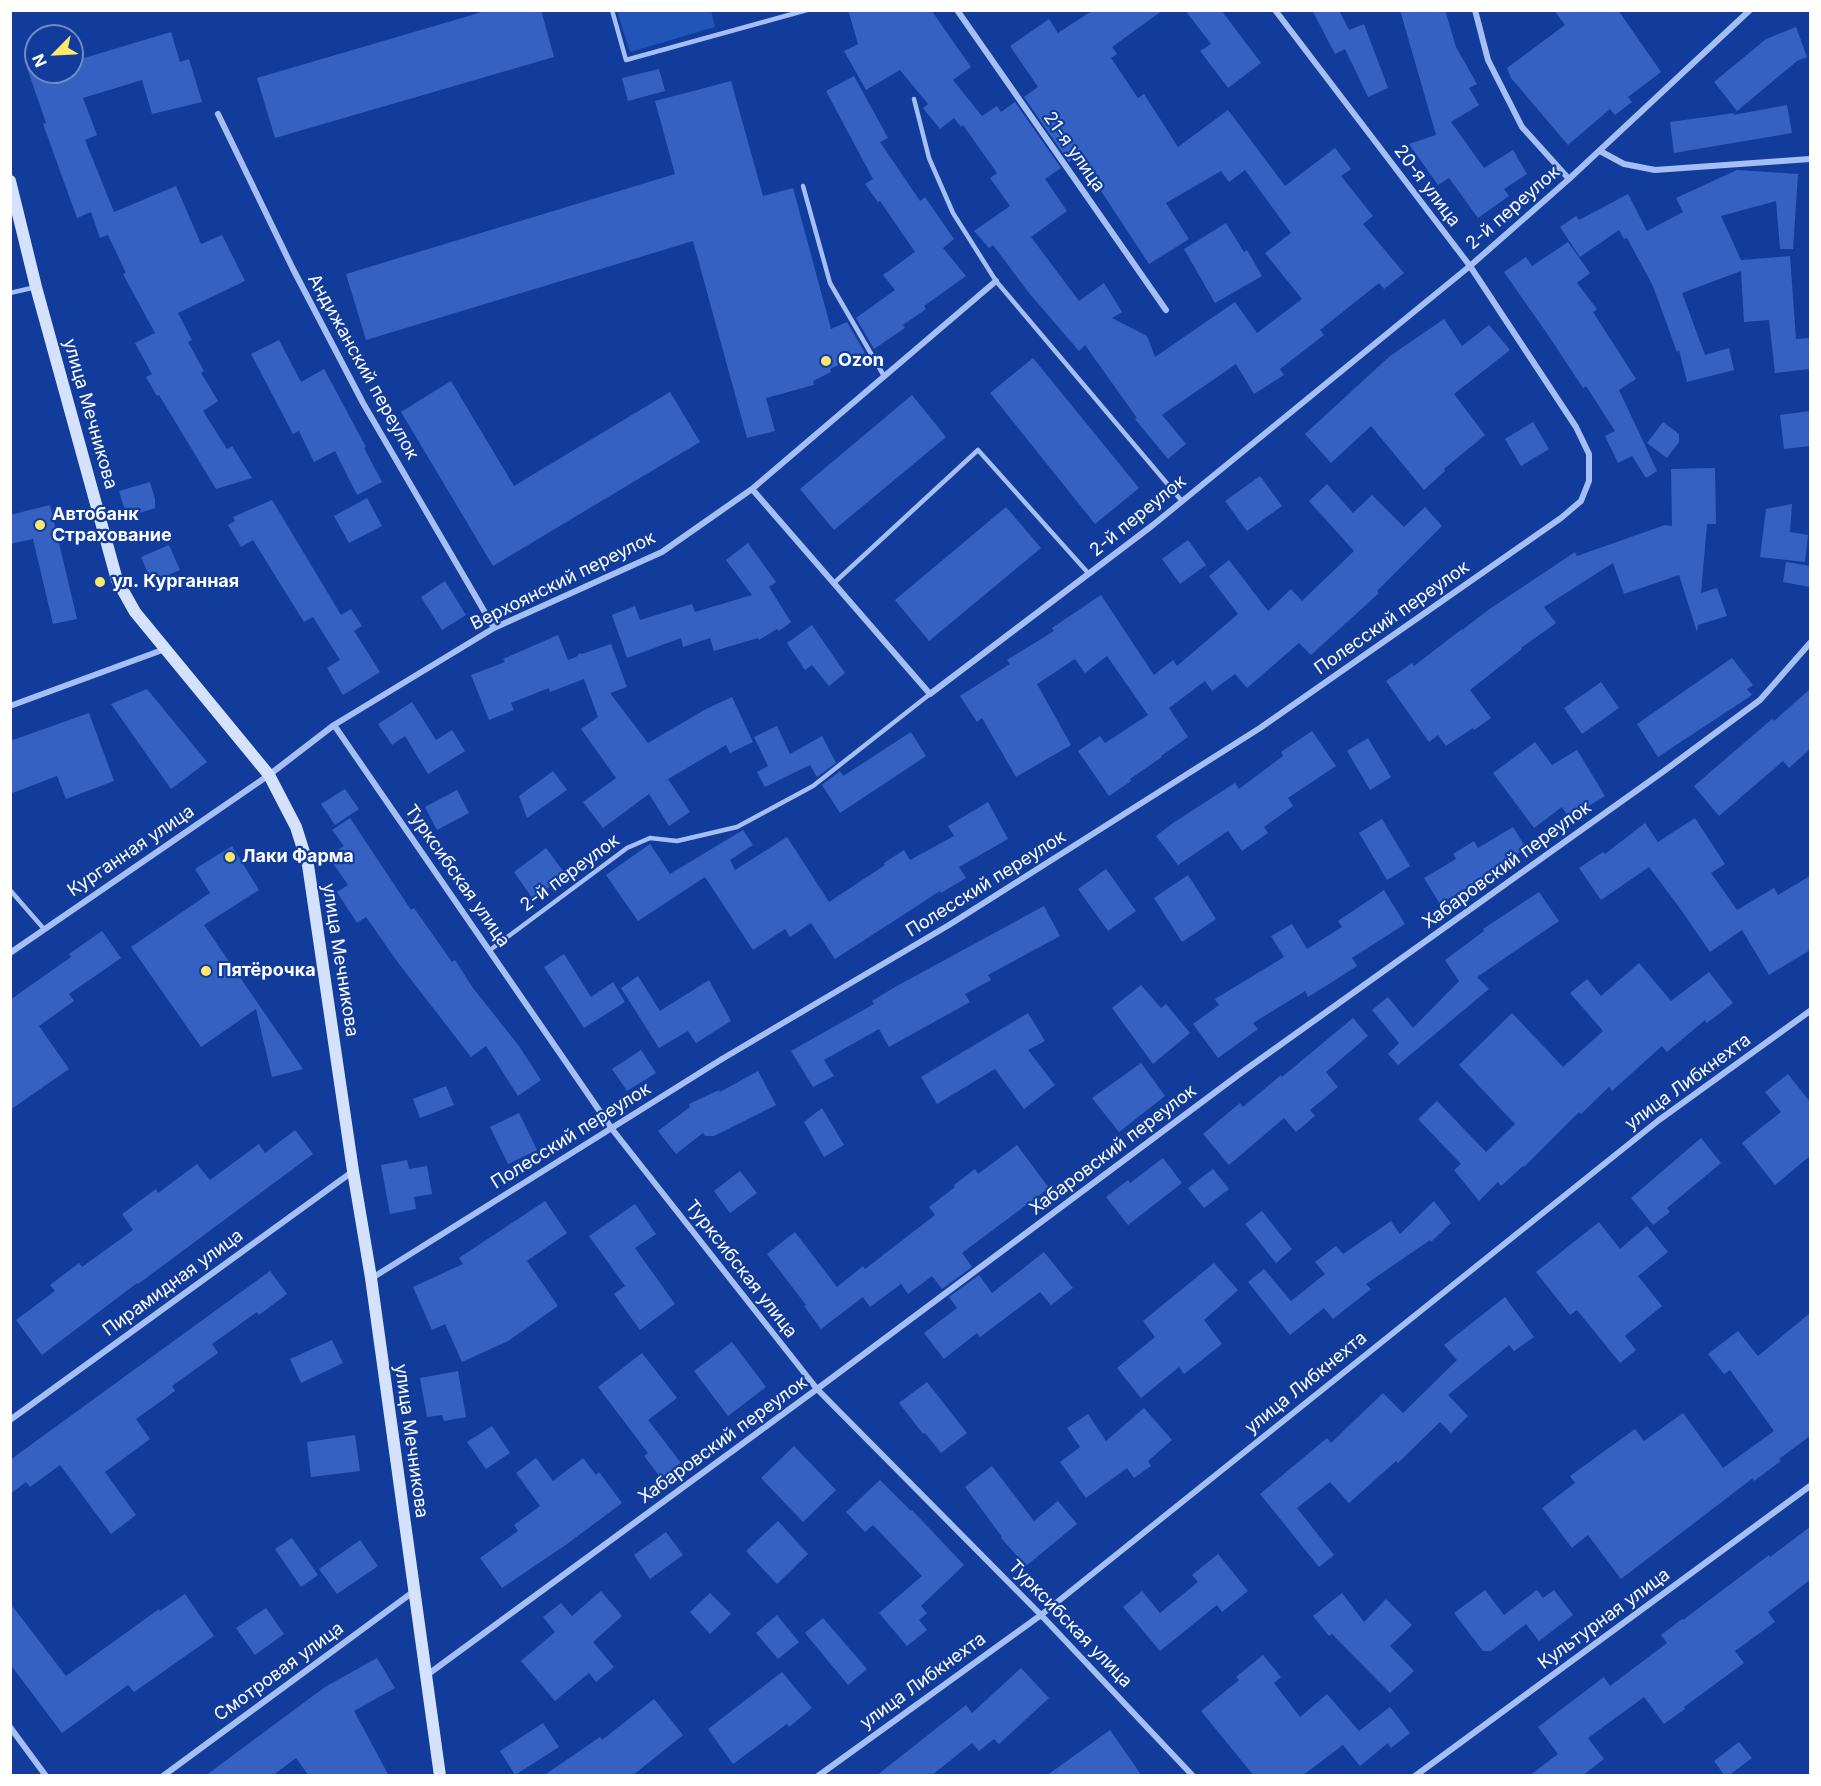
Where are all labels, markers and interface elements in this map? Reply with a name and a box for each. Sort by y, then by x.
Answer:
north arrow [24,24,84,84]
text: N [28,51,51,70]
street label: 21-я улица [1039,108,1109,196]
street label: 20-я улица [1389,141,1465,231]
street label: 2-й переулок [1462,161,1564,255]
street label: Андижанский переулок [303,270,423,464]
street label: улица Мечникова [58,336,122,492]
place label: Ozon [838,350,884,372]
marker: Ozon [819,354,833,368]
street label: 2-й переулок [1086,471,1190,561]
place label: Автобанк Страхование [52,504,172,546]
marker: Автобанк Страхование [33,518,47,532]
street label: Верхоянский переулок [467,527,659,635]
street label: Полесский переулок [1310,556,1474,680]
place label: ул. Курганная [112,571,239,593]
marker: ул. Курганная [93,575,107,589]
street label: Хабаровский переулок [1419,797,1595,933]
street label: Курганная улица [64,801,198,901]
street label: Турксибская улица [400,801,514,951]
street label: Полесский переулок [902,826,1070,942]
street label: 2-й переулок [516,830,624,916]
place label: Лаки Фарма [242,846,354,868]
marker: Лаки Фарма [223,850,237,864]
street label: улица Мечникова [317,882,363,1038]
place label: Пятёрочка [218,960,316,982]
marker: Пятёрочка [199,964,213,978]
street label: улица Либкнехта [1621,1029,1755,1135]
street label: Полесский переулок [487,1078,655,1194]
street label: Хабаровский переулок [1025,1080,1201,1220]
street label: Турксибская улица [680,1196,802,1342]
street label: Пирамидная улица [99,1225,247,1341]
street label: улица Либкнехта [1241,1327,1371,1439]
street label: улица Мечникова [390,1363,432,1519]
street label: Хабаровский переулок [635,1372,811,1508]
street label: Турксибская улица [1004,1556,1136,1692]
street label: Культурная улица [1534,1564,1674,1674]
street label: Смотровая улица [210,1618,348,1726]
street label: улица Либкнехта [856,1628,990,1734]

